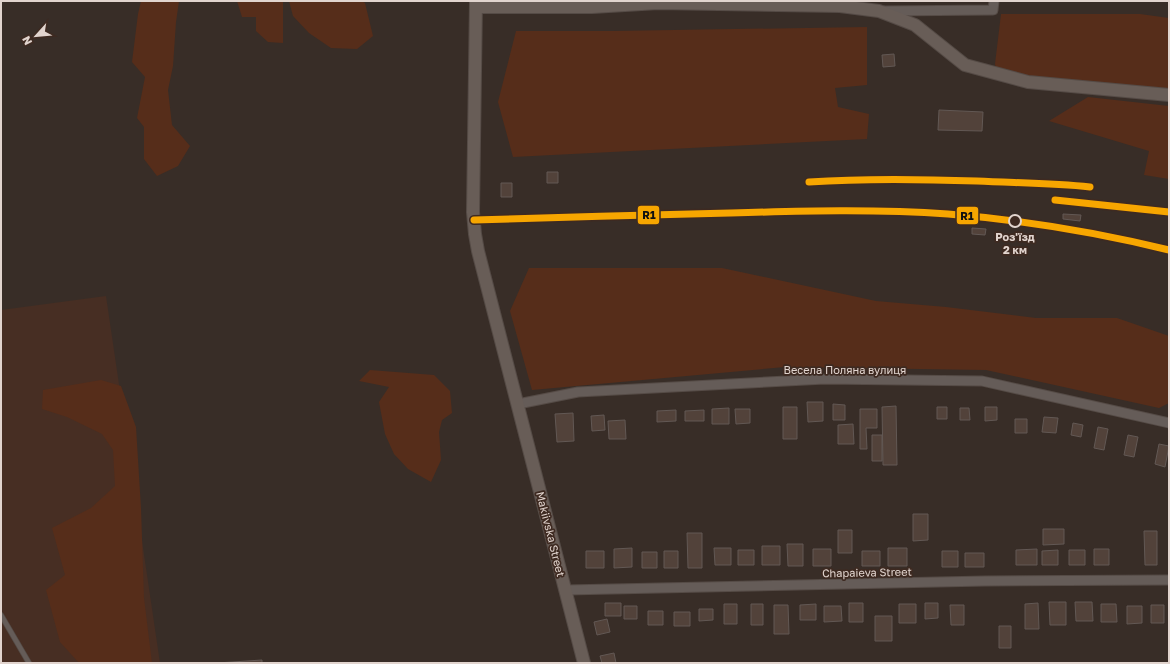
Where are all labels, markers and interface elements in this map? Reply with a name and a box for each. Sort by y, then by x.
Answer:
north arrow [16,16,56,56]
text: N [19,34,34,47]
line badge: R1 [637,205,660,225]
line badge: R1 [956,206,979,225]
text: R1 [642,208,656,221]
text: R1 [960,209,974,222]
marker: Роз'їзд 2 км [1008,214,1022,228]
place label: Роз'їзд 2 км [995,230,1035,256]
street label: Весела Поляна вулиця [784,363,906,376]
street label: Makiivska Street [534,490,568,578]
street label: Chapaieva Street [822,565,912,579]

